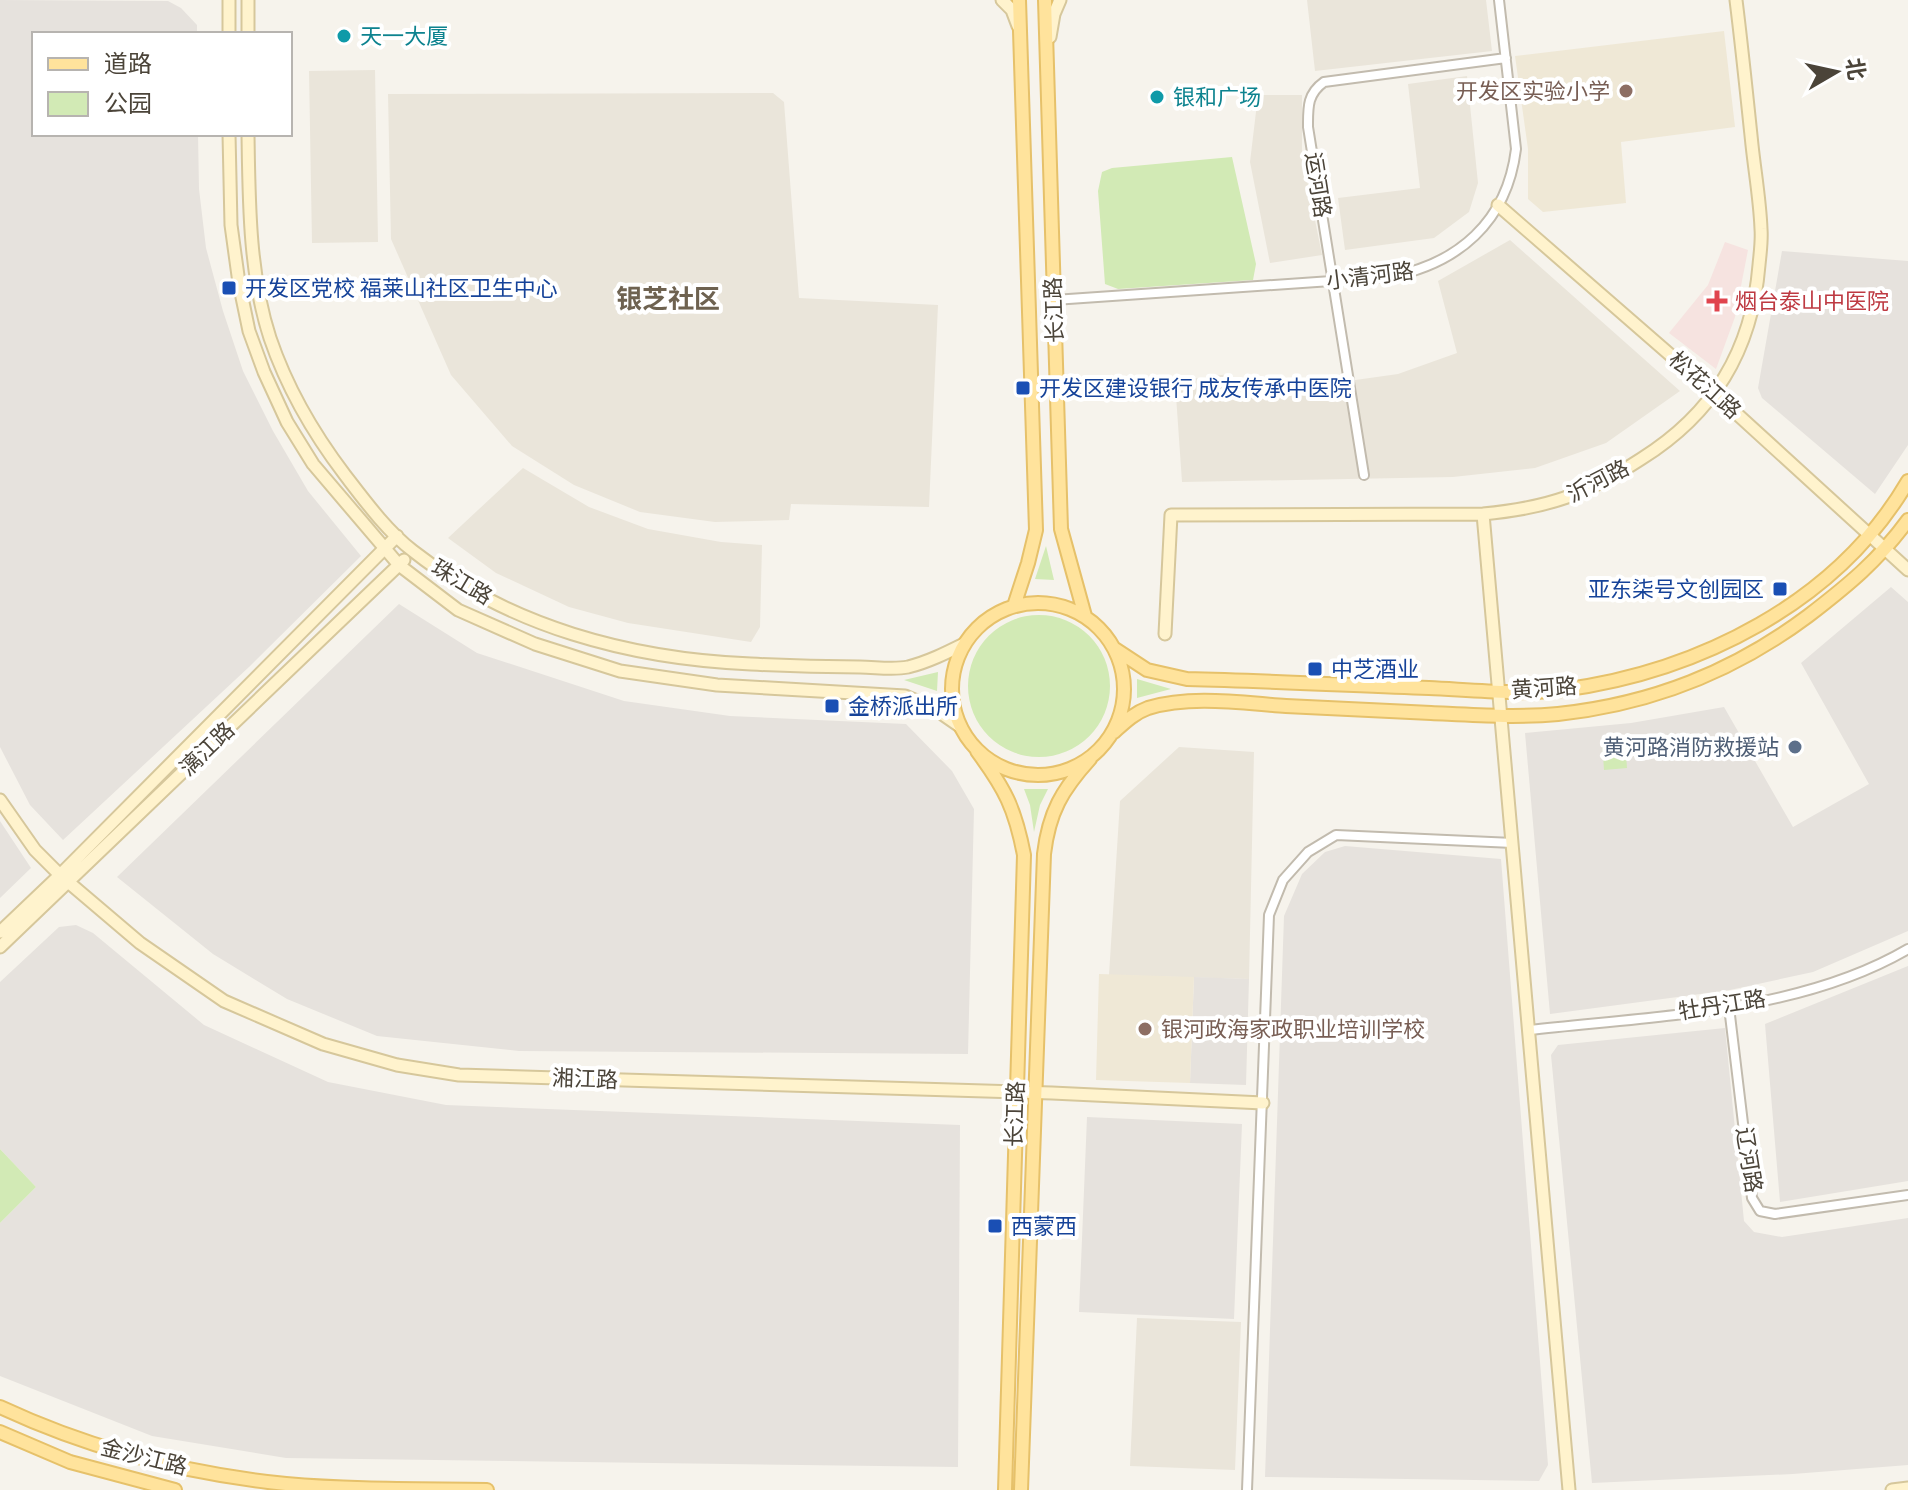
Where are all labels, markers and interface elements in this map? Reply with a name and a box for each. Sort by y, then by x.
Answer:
place label: 天一大厦 [360,23,448,50]
marker: 天一大厦 [335,27,353,45]
legend [32,32,292,136]
north arrow [1796,32,1876,112]
text: 道路 [104,49,152,79]
text: 北 [1840,56,1870,82]
place label: 开发区实验小学 [1456,78,1610,105]
marker: 开发区实验小学 [1617,82,1635,100]
place label: 银和广场 [1173,84,1261,111]
marker: 银和广场 [1148,88,1166,106]
text: 公园 [104,89,152,119]
street label: 运河路 [1300,150,1336,220]
street label: 小清河路 [1325,257,1415,295]
place label: 开发区党校 福莱山社区卫生中心 [245,275,558,302]
street label: 长江路 [1039,277,1069,343]
marker: 开发区党校 福莱山社区卫生中心 [220,279,238,297]
district label: 银芝社区 [616,284,720,316]
place label: 烟台泰山中医院 [1735,288,1889,315]
marker: 烟台泰山中医院 [1706,290,1728,312]
street label: 松花江路 [1663,346,1747,424]
place label: 开发区建设银行 成友传承中医院 [1039,375,1352,402]
marker: 开发区建设银行 成友传承中医院 [1014,379,1032,397]
street label: 沂河路 [1562,454,1634,508]
street label: 珠江路 [427,553,497,611]
place label: 亚东柒号文创园区 [1588,576,1764,603]
marker: 亚东柒号文创园区 [1771,580,1789,598]
place label: 中芝酒业 [1331,656,1419,683]
marker: 中芝酒业 [1306,660,1324,678]
street label: 黄河路 [1510,672,1578,704]
place label: 金桥派出所 [848,693,958,720]
marker: 金桥派出所 [823,697,841,715]
street label: 漓江路 [174,716,240,782]
place label: 黄河路消防救援站 [1603,734,1779,761]
marker: 黄河路消防救援站 [1786,738,1804,756]
street label: 牡丹江路 [1676,985,1768,1025]
place label: 银河政海家政职业培训学校 [1161,1016,1425,1043]
marker: 银河政海家政职业培训学校 [1136,1020,1154,1038]
street label: 湘江路 [552,1064,618,1094]
street label: 长江路 [1000,1081,1030,1147]
street label: 辽河路 [1731,1125,1767,1195]
place label: 西蒙西 [1011,1213,1077,1240]
marker: 西蒙西 [986,1217,1004,1235]
street label: 金沙江路 [98,1433,190,1481]

